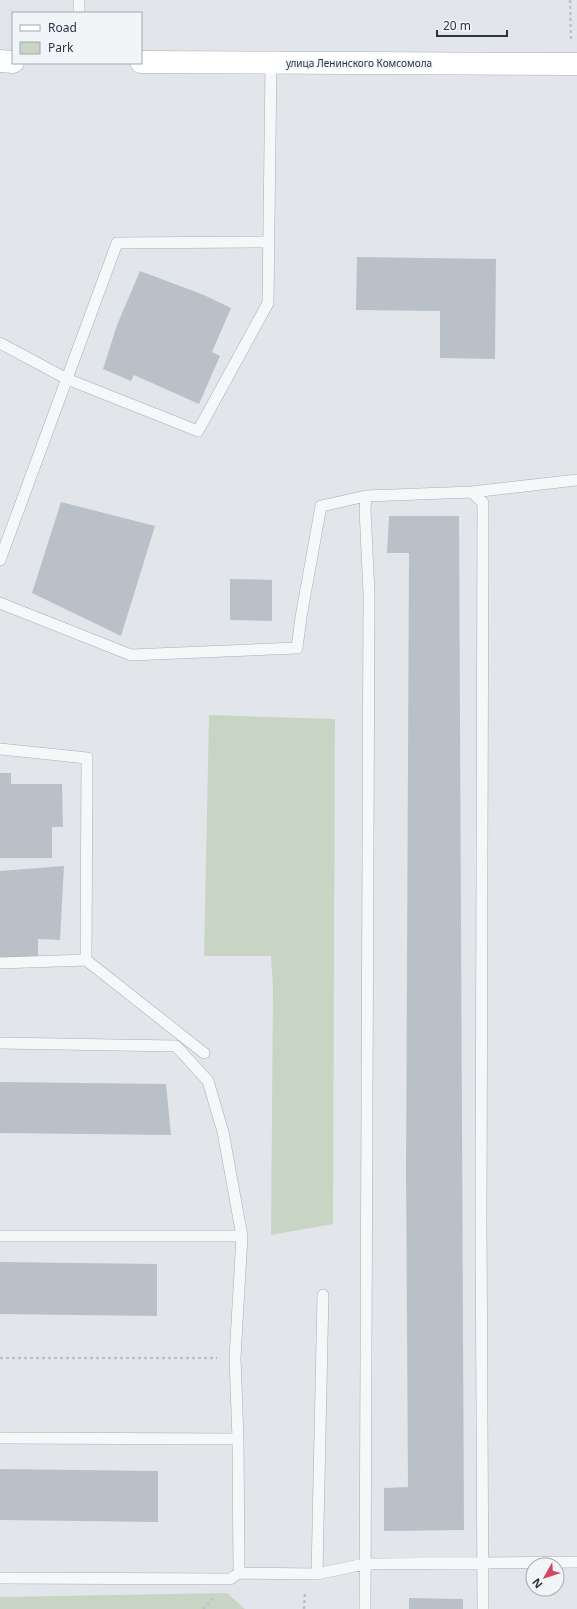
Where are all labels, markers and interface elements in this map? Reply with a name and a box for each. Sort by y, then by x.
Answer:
legend [12,12,142,64]
scale bar [437,12,507,38]
text: 20 m [443,17,471,34]
text: Road [48,19,77,36]
text: Park [48,39,74,56]
street label: улица Ленинского Комсомола [286,56,432,70]
north arrow [525,1557,565,1597]
text: N [528,1575,545,1592]

